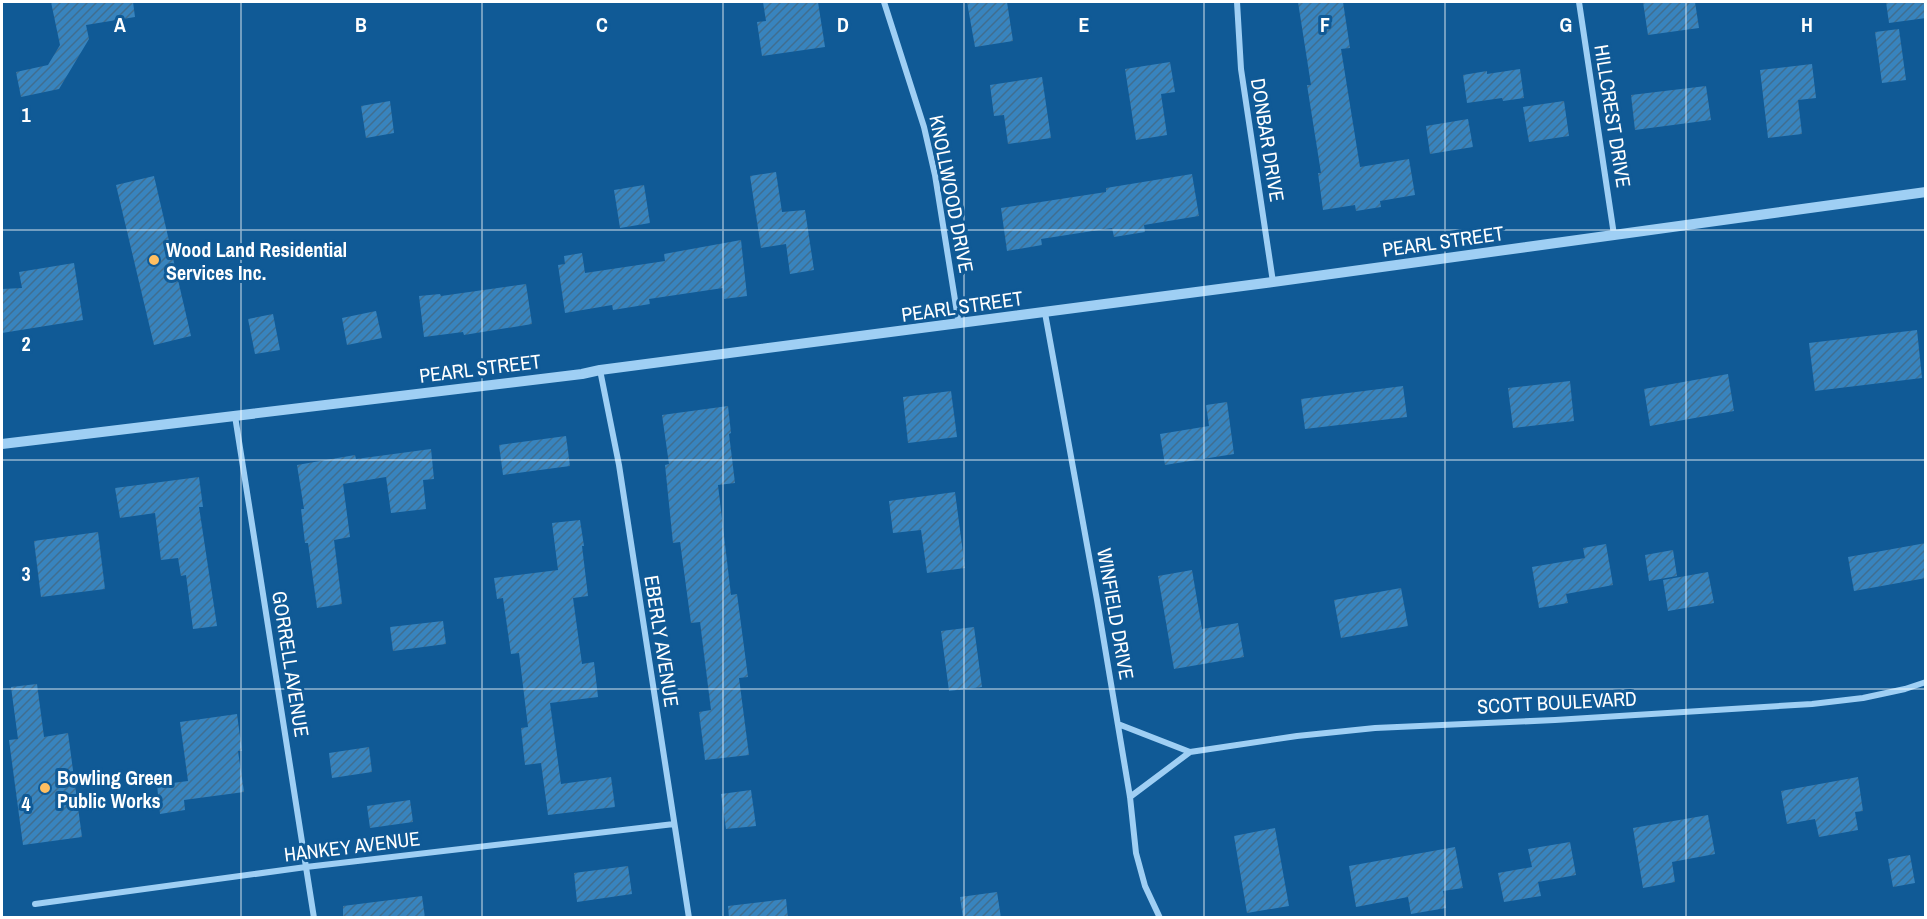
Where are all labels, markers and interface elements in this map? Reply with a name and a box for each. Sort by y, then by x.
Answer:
text: A [114,11,126,38]
text: B [355,11,367,38]
text: C [596,11,608,38]
text: D [837,11,849,38]
text: E [1079,11,1090,38]
text: F [1320,11,1330,38]
text: G [1560,11,1572,38]
text: H [1801,11,1813,38]
street label: HILLCREST DRIVE [1588,42,1638,190]
street label: DONBAR DRIVE [1245,76,1291,204]
text: 1 [21,101,31,128]
street label: KNOLLWOOD DRIVE [923,113,981,275]
street label: PEARL STREET [1380,219,1506,263]
place label: Wood Land Residential Services Inc. [166,236,347,286]
marker: Wood Land Residential Services Inc. [147,253,161,267]
street label: PEARL STREET [899,284,1025,328]
text: 2 [21,330,31,357]
street label: PEARL STREET [418,347,542,389]
street label: WINFIELD DRIVE [1091,546,1141,682]
text: 3 [21,560,31,587]
street label: EBERLY AVENUE [638,573,686,709]
street label: GORRELL AVENUE [266,589,316,739]
street label: SCOTT BOULEVARD [1476,684,1638,720]
place label: Bowling Green Public Works [57,764,173,814]
marker: Bowling Green Public Works [38,781,52,795]
text: 4 [21,790,31,817]
street label: HANKEY AVENUE [282,824,422,868]

